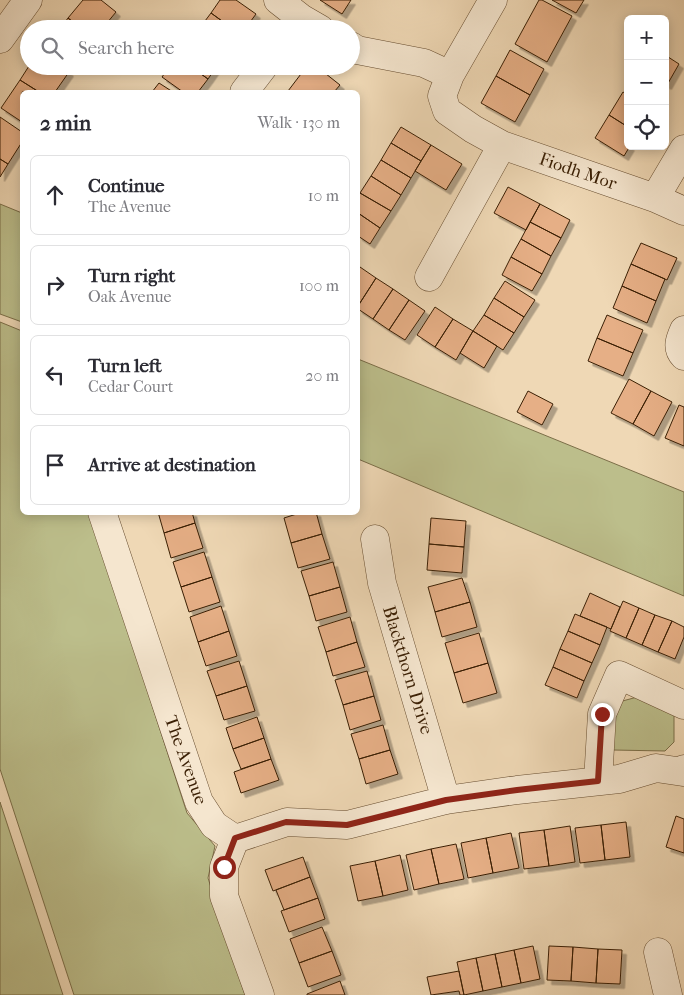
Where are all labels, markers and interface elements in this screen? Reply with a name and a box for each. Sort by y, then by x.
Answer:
map controls [624,15,669,150]
button: + [624,15,669,60]
search box [20,20,360,75]
icon: search [38,34,66,62]
text: Search here [78,37,174,59]
button: − [624,60,669,105]
button: locate [624,105,669,150]
text: 2 min [40,111,91,135]
text: Walk · 130 m [257,113,340,132]
street label: Fiodh Mor [536,148,620,195]
text: Continue [88,175,164,197]
icon: ahead [41,181,69,209]
text: 10 m [308,186,339,205]
text: The Avenue [88,197,171,216]
text: Turn right [88,265,175,287]
icon: right [41,271,69,299]
text: 100 m [299,276,339,295]
text: Oak Avenue [88,287,171,306]
text: Turn left [88,355,162,377]
icon: left [41,361,69,389]
text: 20 m [305,366,339,385]
text: Cedar Court [88,377,173,396]
icon: arrive [41,451,69,479]
text: Arrive at destination [88,454,256,476]
street label: Blackthorn Drive [378,603,437,737]
route end [591,703,614,726]
street label: The Avenue [160,713,211,808]
route start [213,856,236,879]

